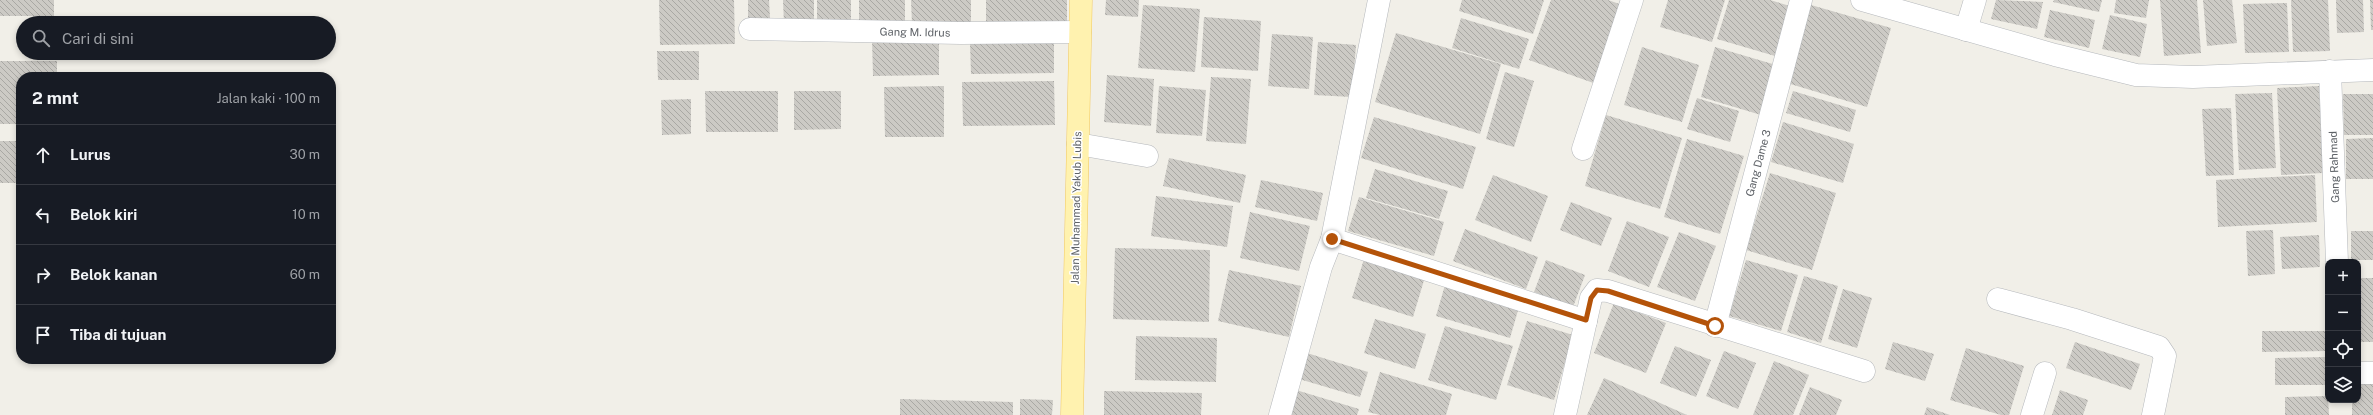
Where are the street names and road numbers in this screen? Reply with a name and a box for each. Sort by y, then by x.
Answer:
street label: Gang M. Idrus [880,25,951,39]
street label: Gang Dame 3 [1743,128,1773,198]
street label: Jalan Muhammad Yakub Lubis [1069,131,1083,285]
street label: Gang Rahmad [2327,131,2341,203]

